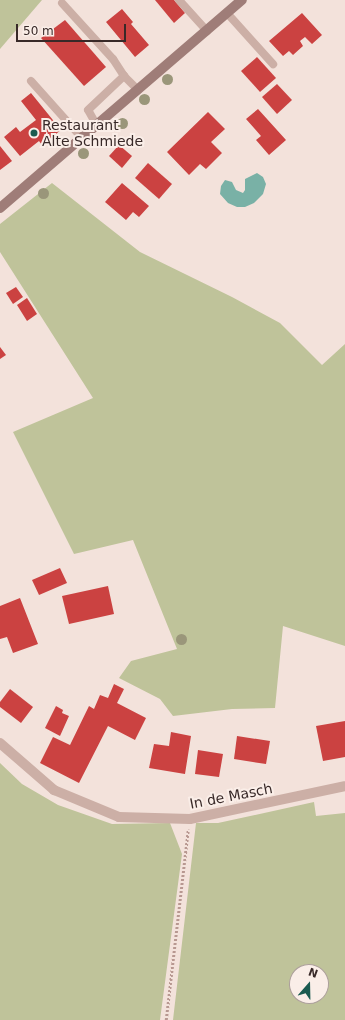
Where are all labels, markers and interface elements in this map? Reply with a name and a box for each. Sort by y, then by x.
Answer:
scale bar [18,16,128,42]
text: 50 m [23,24,54,38]
place label: Restaurant Alte Schmiede [42,117,143,150]
marker: Restaurant Alte Schmiede [29,128,39,138]
street label: In de Masch [188,780,274,812]
north arrow [289,964,329,1004]
text: N [306,966,319,981]

